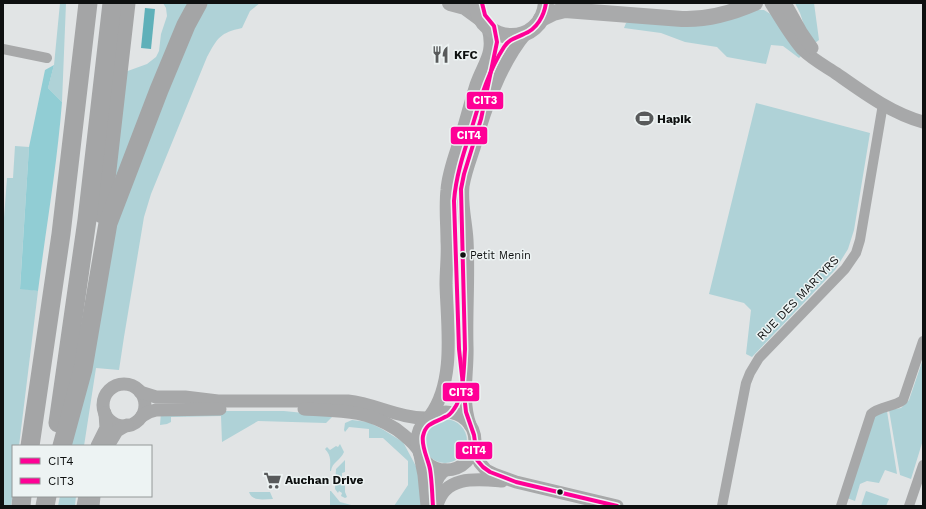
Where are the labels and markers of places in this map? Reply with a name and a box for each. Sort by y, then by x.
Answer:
restaurant icon: KFC [431,45,451,65]
place label: KFC [454,48,478,62]
sports icon: Hapik [634,109,654,129]
place label: Hapik [657,112,692,126]
place label: Petit Menin [470,249,531,262]
marker: Petit Menin [458,250,468,260]
supermarket icon: Auchan Drive [262,470,282,490]
place label: Auchan Drive [285,473,363,487]
unlabelled marker [555,487,565,497]

